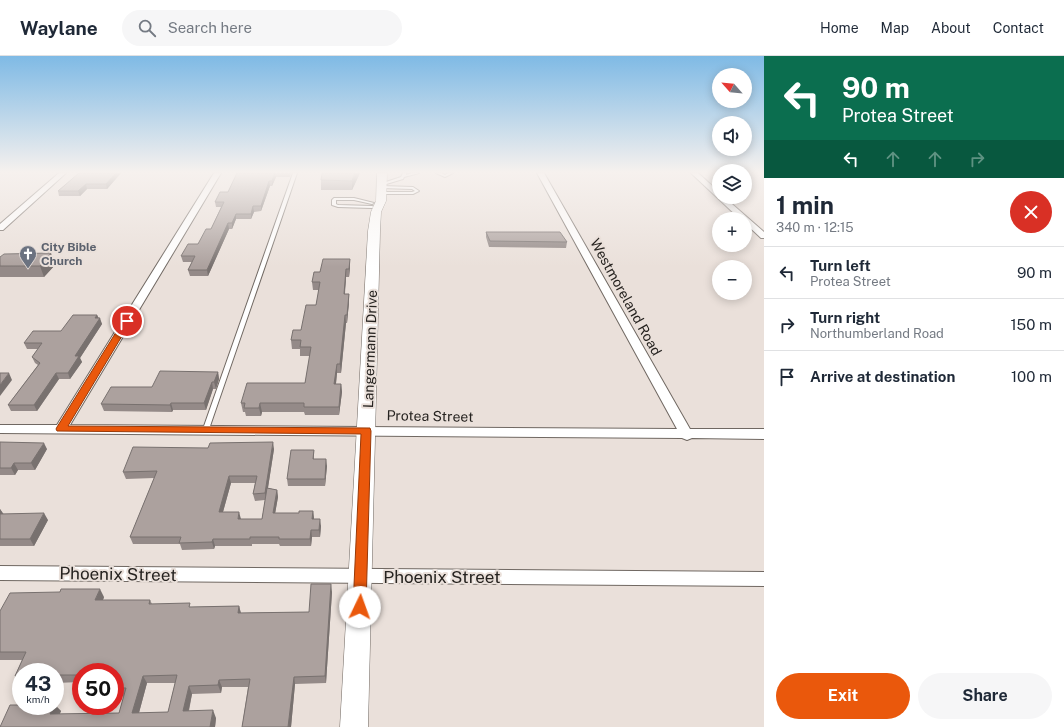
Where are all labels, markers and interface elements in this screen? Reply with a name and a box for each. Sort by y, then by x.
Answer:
search box [122,10,402,46]
text: Waylane [20,17,98,39]
icon: search [136,17,158,39]
text: Search here [168,19,252,36]
text: Home [820,20,859,36]
text: Map [881,20,909,36]
text: About [931,20,971,36]
text: Contact [993,20,1044,36]
north arrow [712,68,752,108]
map controls [712,68,752,300]
text: 90 m [842,71,910,104]
icon: left [776,72,828,124]
text: Protea Street [842,105,954,126]
button: sound [712,116,752,156]
icon: left [840,148,862,170]
icon: ahead [882,148,904,170]
icon: ahead [924,148,946,170]
icon: right [966,148,988,170]
button: layers [712,164,752,204]
text: 1 min [776,191,834,219]
button: close [1010,191,1052,233]
button: + [712,212,752,252]
text: 340 m · 12:15 [776,220,854,235]
street label: Westmoreland Road [587,236,665,358]
place label: City Bible Church [41,240,97,268]
church icon: City Bible Church [18,244,38,269]
text: Turn left [810,257,871,274]
button: − [712,260,752,300]
icon: left [776,262,798,284]
text: 90 m [1017,264,1052,281]
text: Protea Street [810,274,891,289]
street label: Langermann Drive [360,289,380,408]
pin [110,304,144,338]
text: Turn right [810,309,880,326]
icon: arrive [116,310,138,332]
icon: right [776,314,798,336]
text: 150 m [1010,316,1052,333]
text: Northumberland Road [810,326,944,341]
icon: arrive [776,366,798,388]
text: Arrive at destination [810,368,955,385]
text: 100 m [1011,368,1052,385]
street label: Protea Street [386,407,474,425]
street label: Phoenix Street [59,563,177,585]
street label: Phoenix Street [383,567,501,587]
position arrow [339,586,381,628]
speed limit sign: 50 [72,663,124,715]
text: 43 [25,672,51,696]
button: Exit [776,673,910,719]
button: Share [918,673,1052,719]
text: km/h [26,693,50,705]

